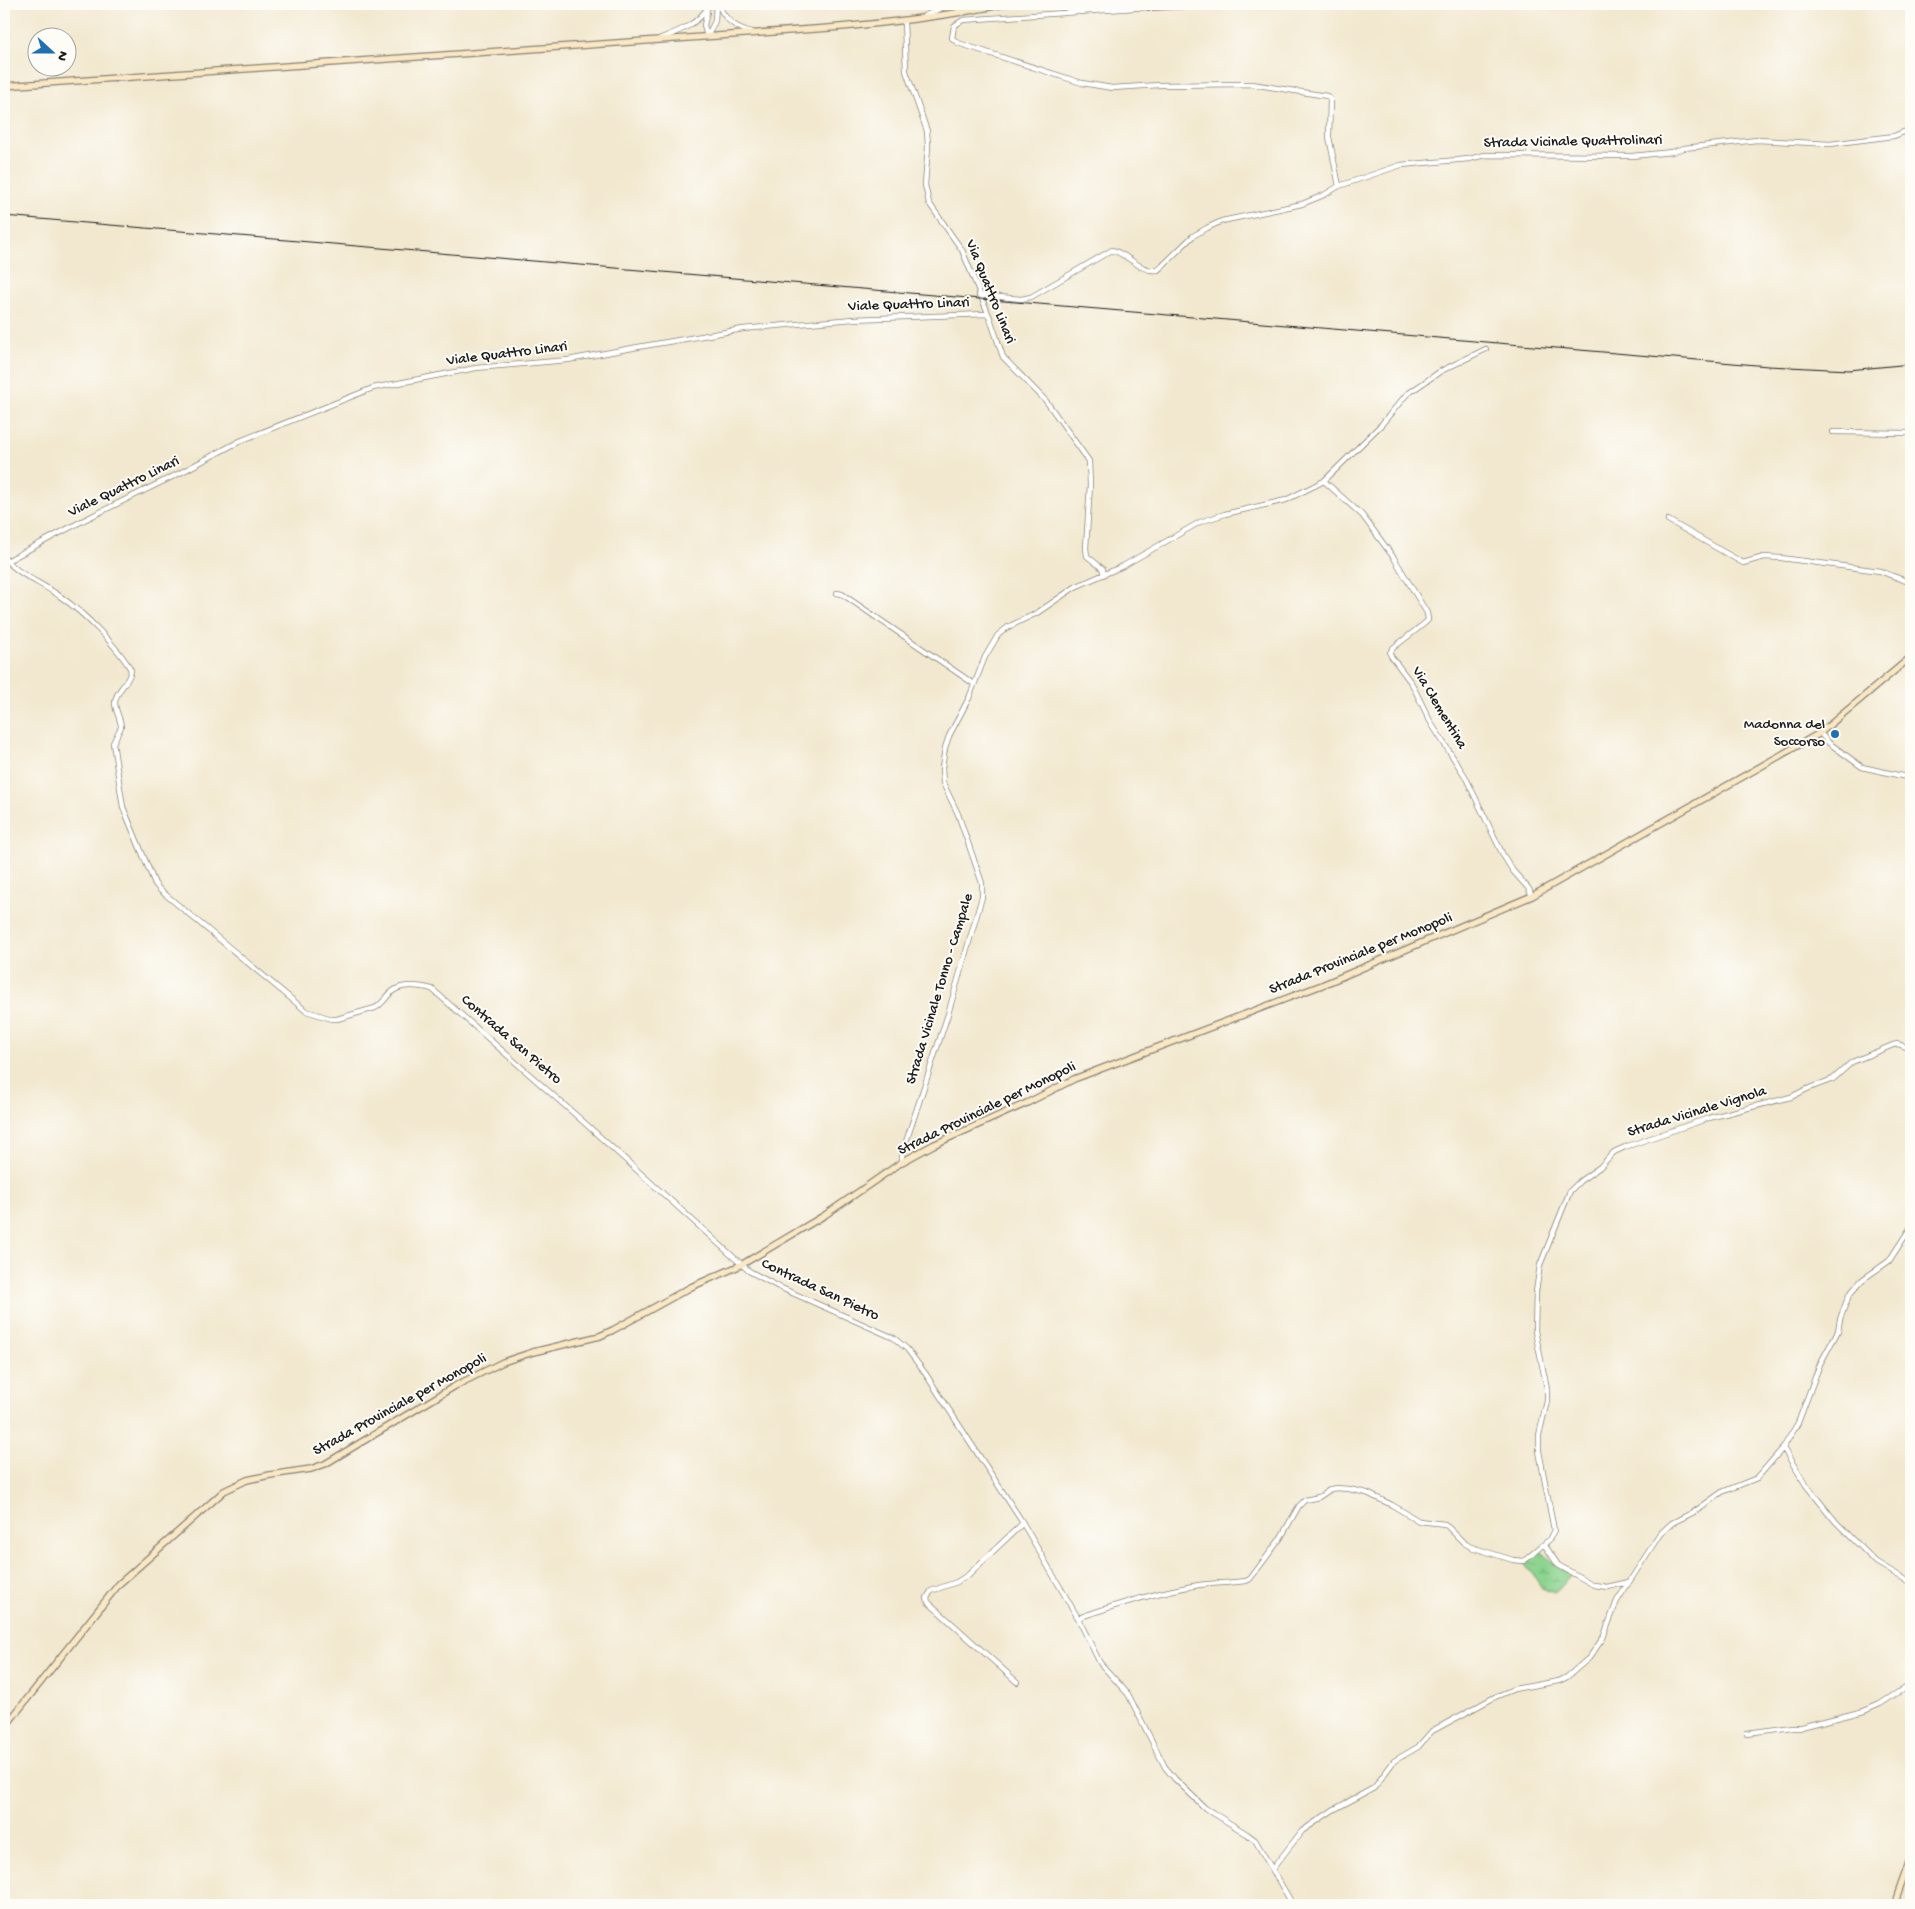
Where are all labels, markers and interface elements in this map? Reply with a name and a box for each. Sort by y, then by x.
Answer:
north arrow [28,28,78,78]
text: N [52,48,71,63]
street label: Strada Vicinale Quattrolinari [1483,131,1663,153]
street label: Via Quattro Linari [961,236,1019,347]
street label: Viale Quattro Linari [847,294,970,316]
street label: Viale Quattro Linari [445,338,568,370]
street label: Viale Quattro Linari [64,452,183,522]
street label: Via Clementina [1407,663,1471,753]
place label: Madonna del Soccorso [1744,716,1825,751]
marker: Madonna del Soccorso [1829,728,1841,740]
street label: Strada Vicinale Tonno - Campale [902,891,978,1087]
street label: Strada Provinciale per Monopoli [1267,909,1455,999]
street label: Contrada San Pietro [457,991,565,1089]
street label: Strada Provinciale per Monopoli [895,1058,1079,1160]
street label: Strada Vicinale Vignola [1625,1082,1769,1142]
street label: Contrada San Pietro [758,1255,882,1325]
street label: Strada Provinciale per Monopoli [310,1350,490,1460]

